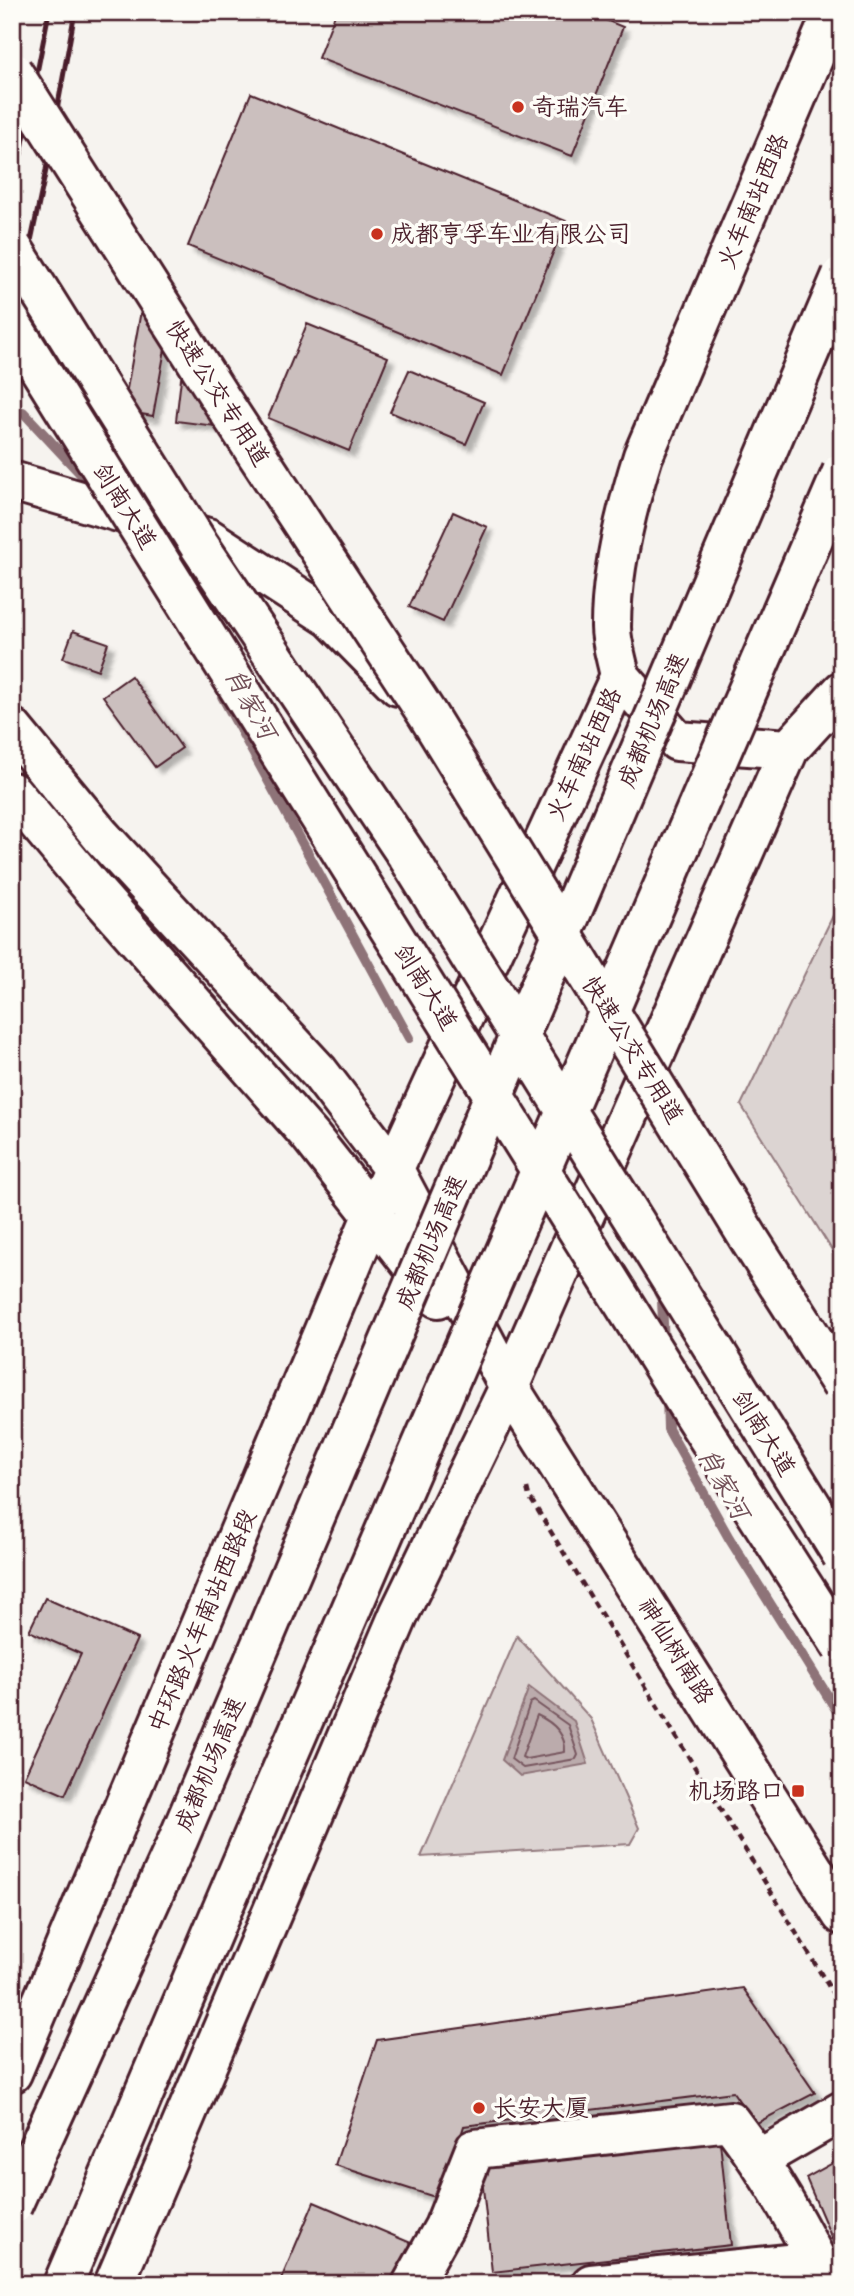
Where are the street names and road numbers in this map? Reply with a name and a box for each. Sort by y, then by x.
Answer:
street label: 火车南站西路 [706,127,800,275]
street label: 快速公交专用道 [155,311,281,475]
street label: 剑南大道 [82,454,168,558]
street label: 成都机场高速 [606,646,700,794]
street label: 火车南站西路 [535,680,633,828]
street label: 剑南大道 [383,935,469,1039]
street label: 快速公交专用道 [571,968,695,1132]
street label: 成都机场高速 [384,1168,478,1316]
street label: 剑南大道 [721,1381,807,1485]
street label: 中环路火车南站西路段 [136,1502,268,1740]
street label: 神仙树南路 [626,1589,726,1713]
street label: 成都机场高速 [163,1690,257,1838]

